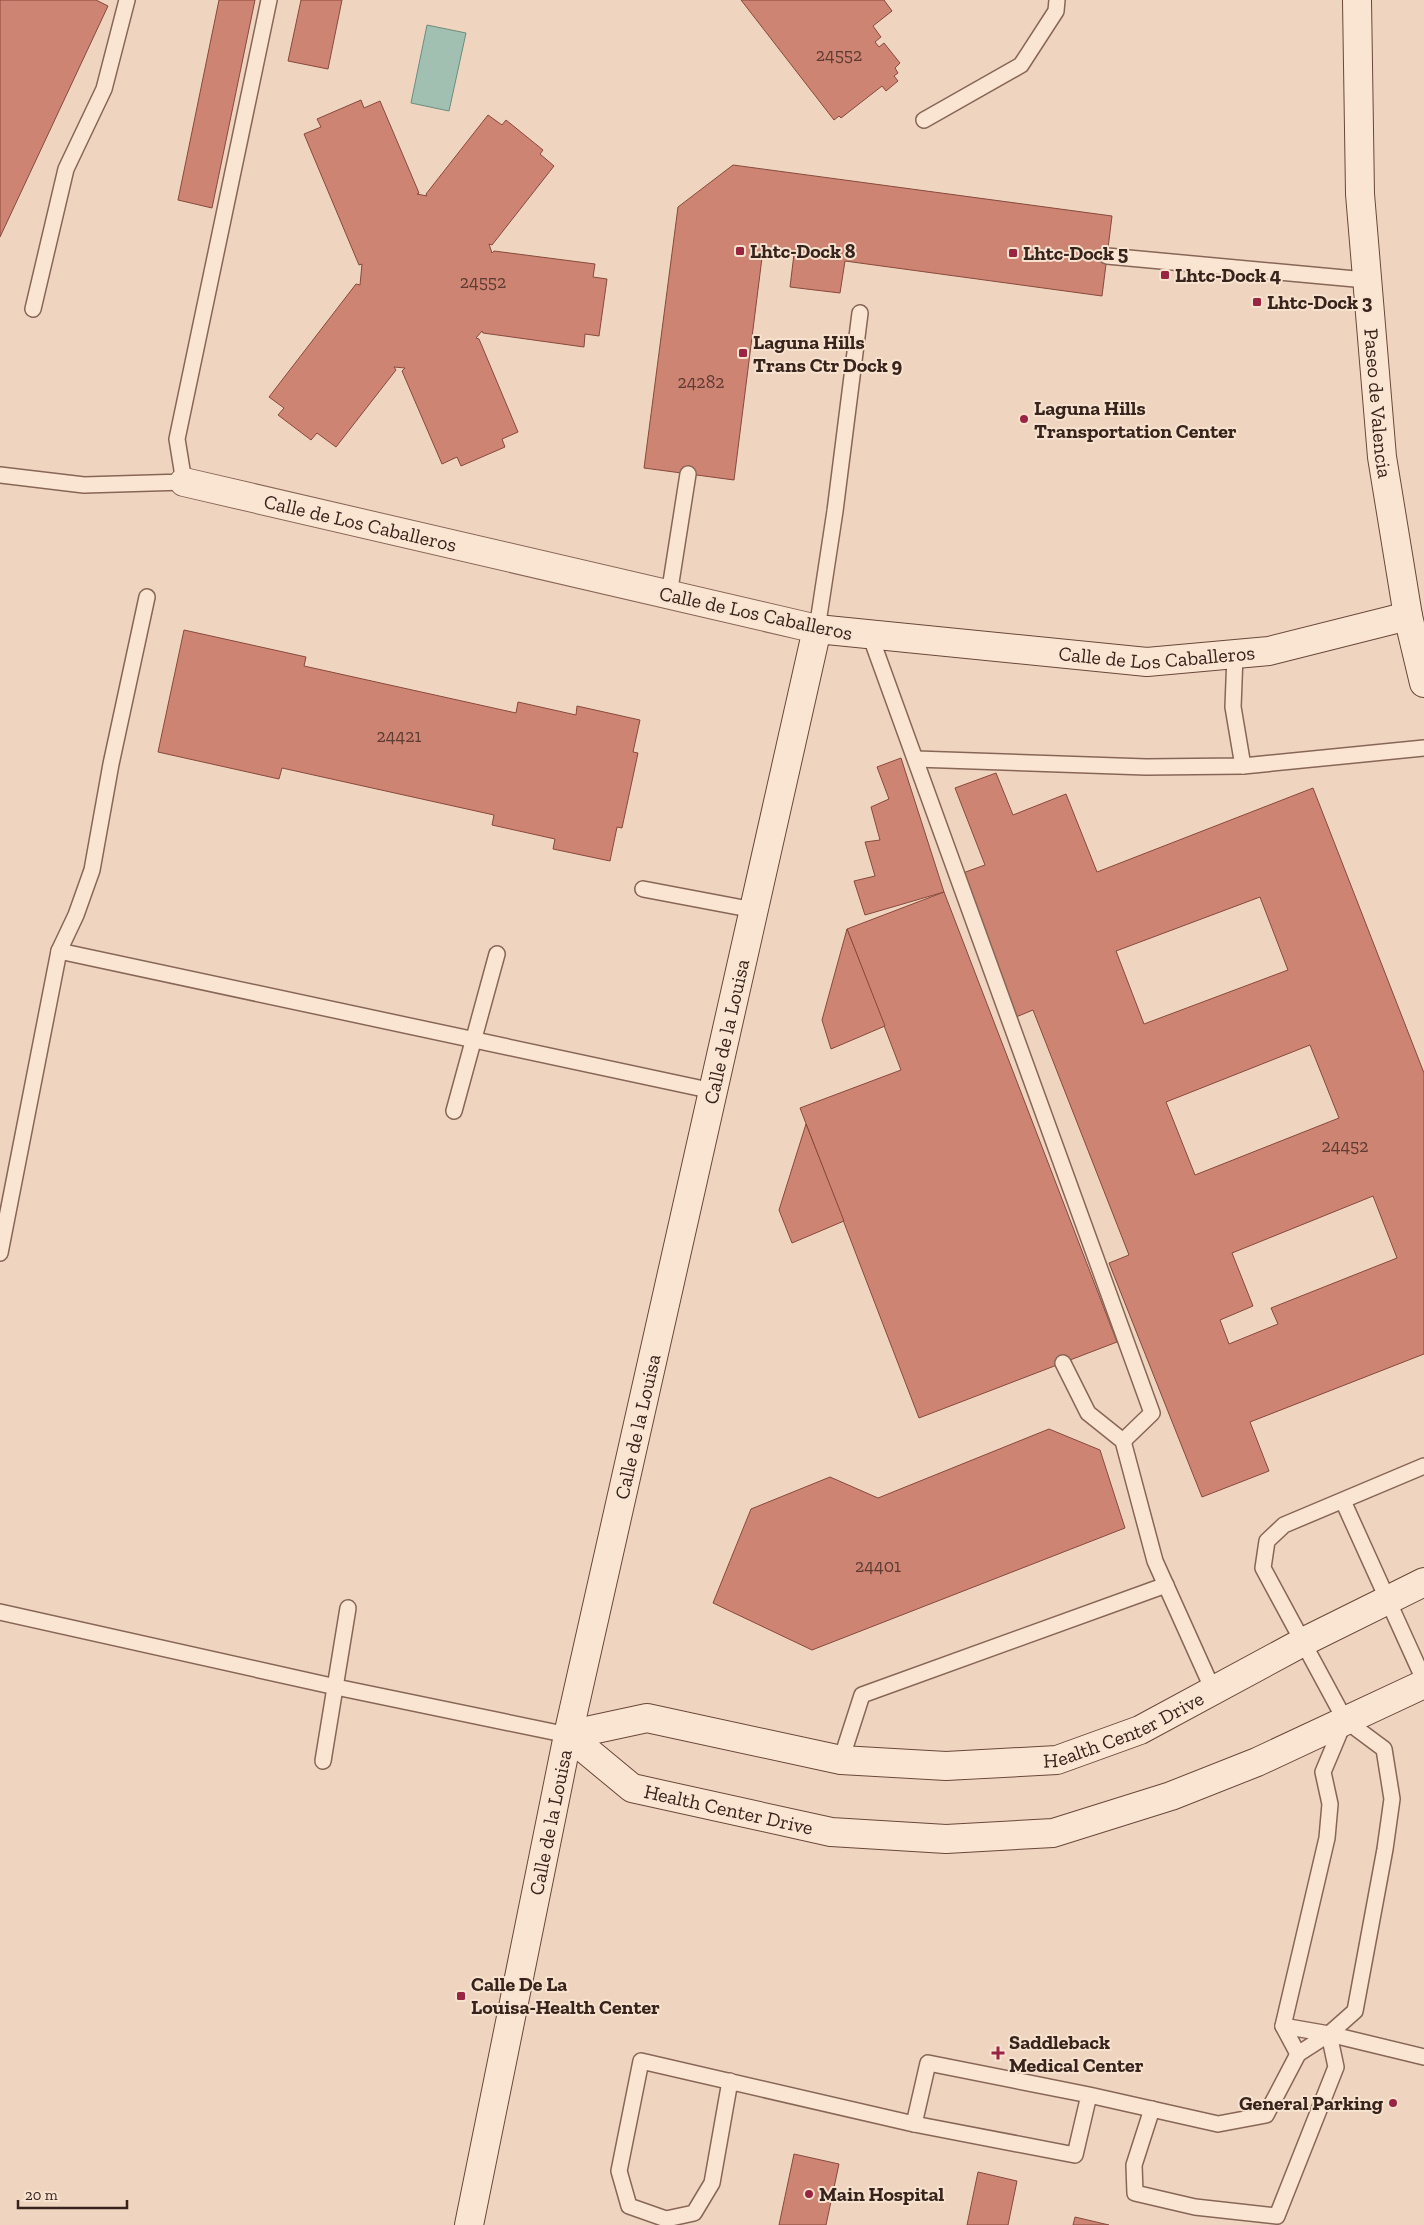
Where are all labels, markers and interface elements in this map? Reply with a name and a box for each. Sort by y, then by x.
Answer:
house number: 24552 [816,44,862,66]
place label: Lhtc-Dock 8 [750,239,856,263]
place label: Lhtc-Dock 5 [1023,241,1128,265]
marker: Lhtc-Dock 8 [734,245,746,257]
marker: Lhtc-Dock 5 [1007,247,1019,259]
place label: Lhtc-Dock 4 [1175,263,1281,287]
marker: Lhtc-Dock 4 [1159,269,1171,281]
house number: 24552 [460,271,506,293]
place label: Lhtc-Dock 3 [1267,290,1373,314]
marker: Lhtc-Dock 3 [1251,296,1263,308]
street label: Paseo de Valencia [1359,327,1397,480]
place label: Laguna Hills Trans Ctr Dock 9 [753,330,902,377]
marker: Laguna Hills Trans Ctr Dock 9 [737,347,749,359]
house number: 24282 [677,371,725,393]
place label: Laguna Hills Transportation Center [1034,396,1237,443]
marker: Laguna Hills Transportation Center [1018,413,1030,425]
street label: Calle de Los Caballeros [262,489,459,557]
street label: Calle de Los Caballeros [657,581,855,645]
street label: Calle de Los Caballeros [1057,640,1256,674]
house number: 24421 [377,725,422,747]
street label: Calle de la Louisa [698,956,754,1106]
house number: 24452 [1321,1135,1369,1157]
street label: Calle de la Louisa [609,1351,665,1502]
house number: 24401 [855,1555,901,1577]
street label: Health Center Drive [1043,1686,1208,1773]
street label: Calle de la Louisa [524,1747,577,1897]
street label: Health Center Drive [642,1779,815,1840]
place label: Calle De La Louisa-Health Center [471,1972,660,2019]
marker: Calle De La Louisa-Health Center [455,1990,467,2002]
place label: Saddleback Medical Center [1009,2030,1144,2077]
marker: Saddleback Medical Center [991,2046,1005,2060]
place label: General Parking [1239,2091,1384,2115]
marker: General Parking [1387,2097,1399,2109]
scale bar [18,2178,126,2210]
place label: Main Hospital [819,2182,944,2206]
text: 20 m [25,2186,58,2204]
marker: Main Hospital [803,2188,815,2200]

